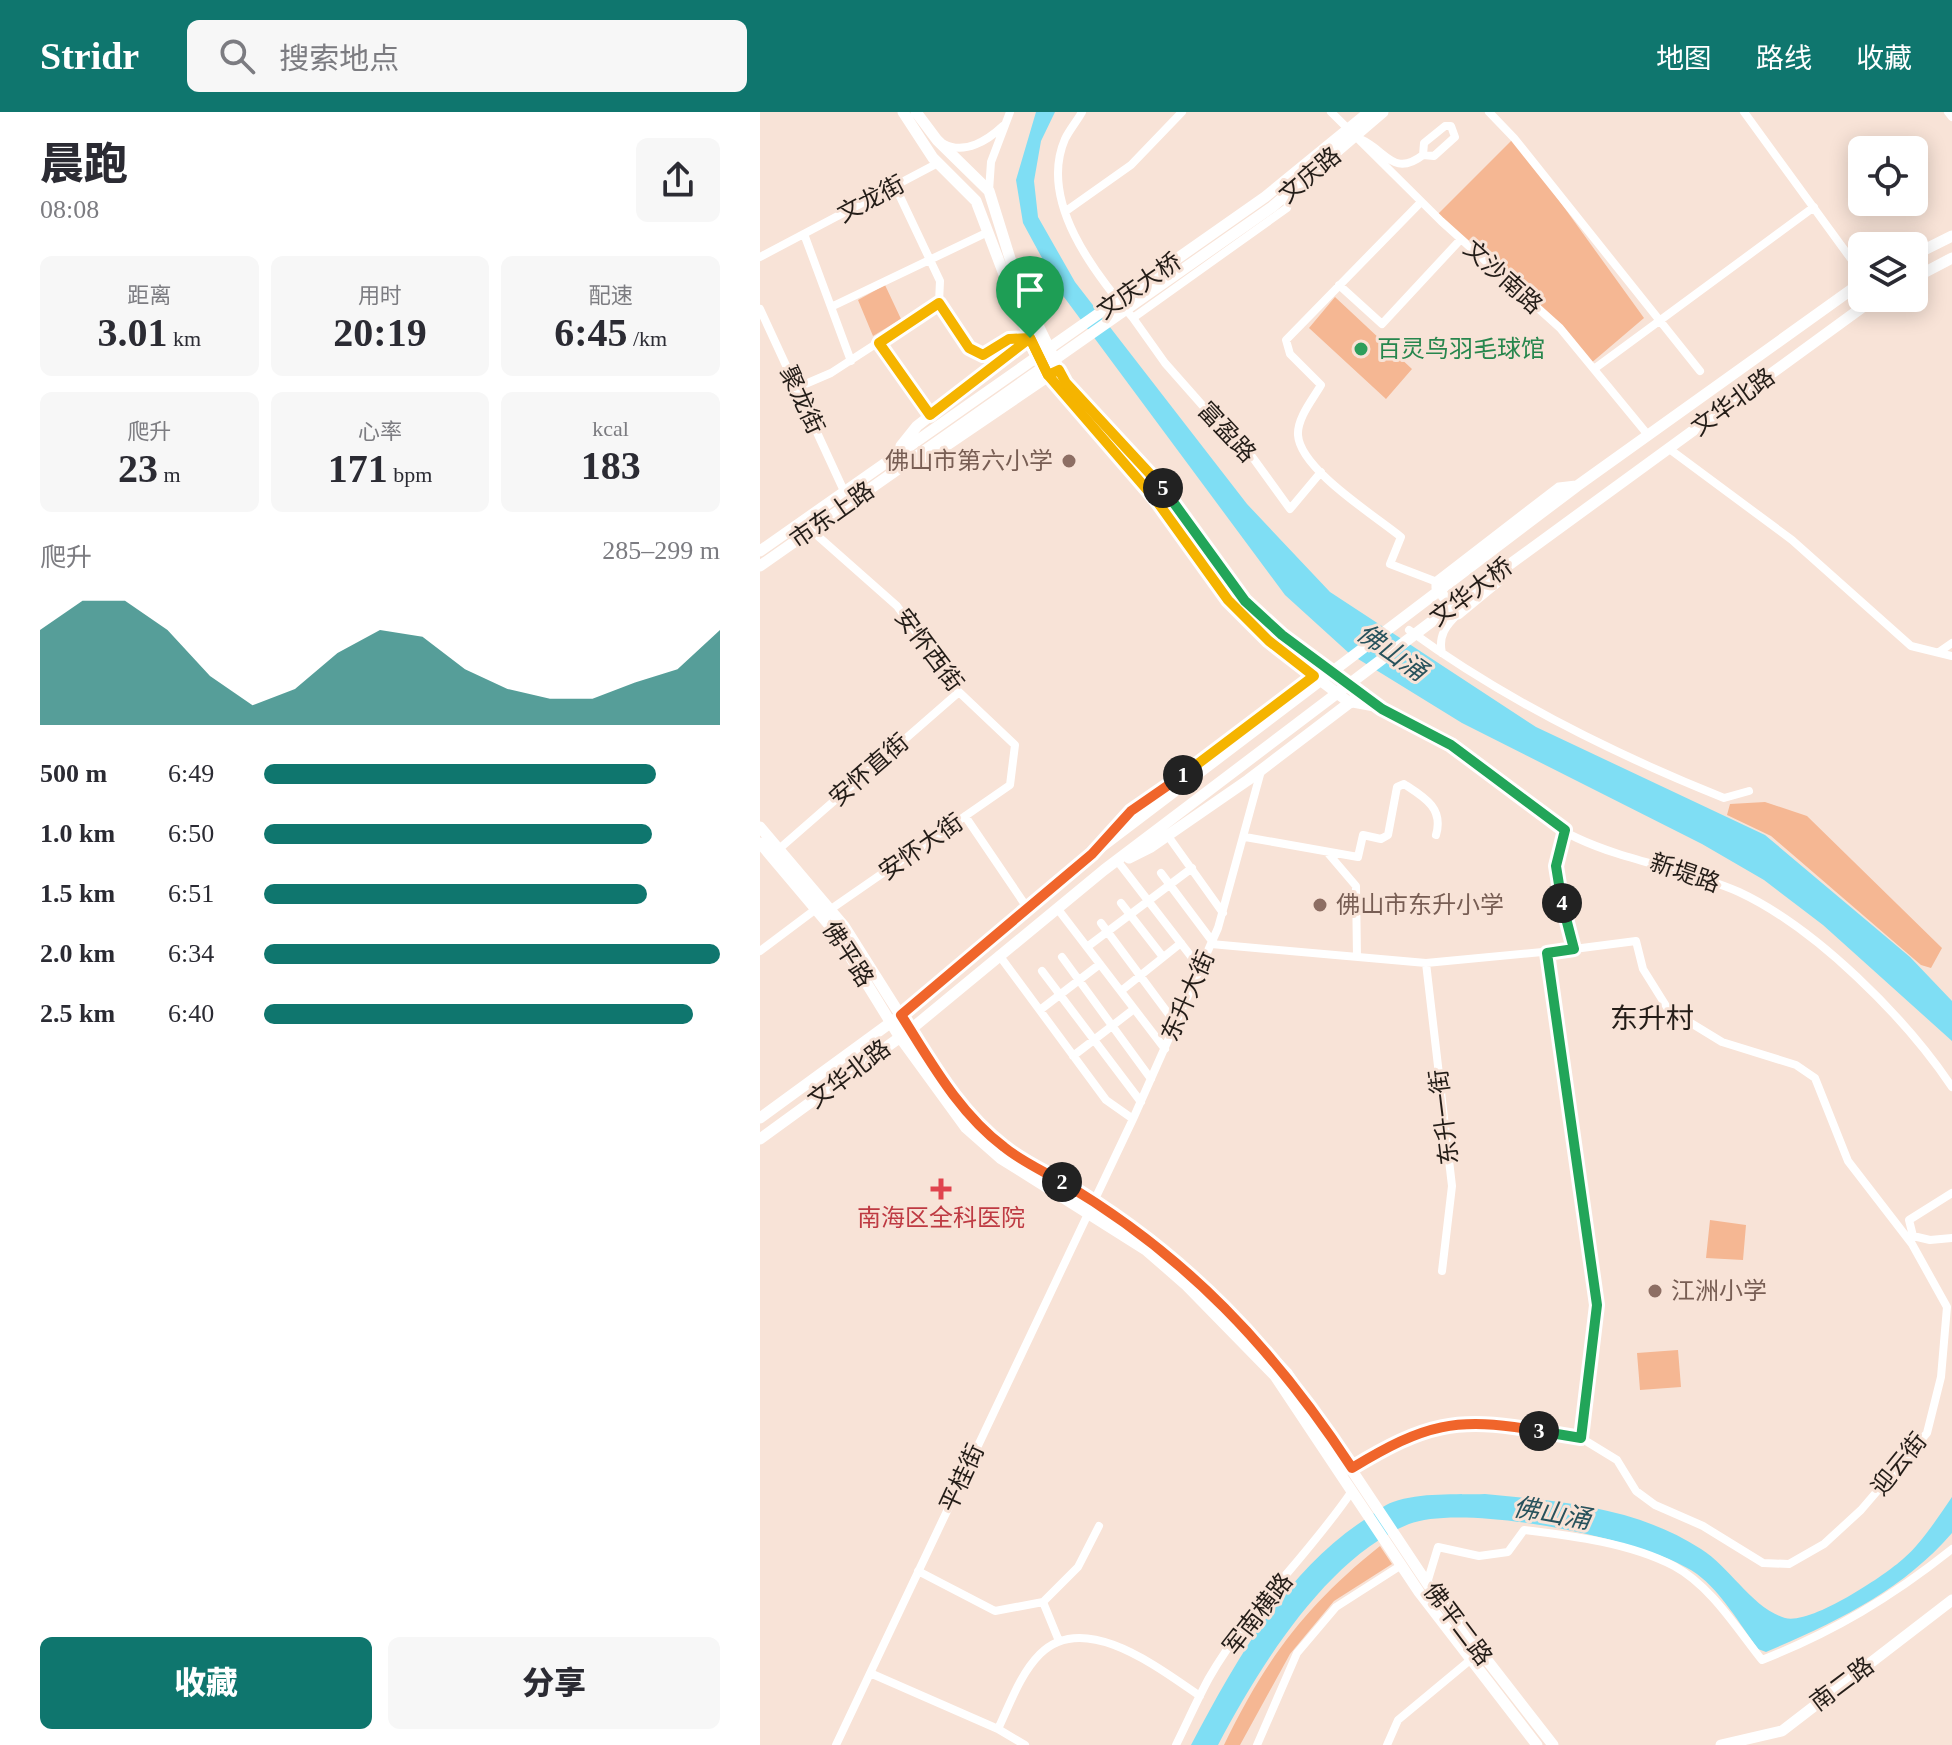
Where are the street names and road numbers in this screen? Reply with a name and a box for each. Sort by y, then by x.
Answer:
street label: 文庆路 [1274,142,1346,208]
street label: 文龙街 [833,171,909,227]
street label: 文沙南路 [1459,235,1547,319]
street label: 文庆大桥 [1092,248,1186,324]
street label: 聚龙街 [775,362,829,438]
street label: 文华北路 [1687,363,1779,441]
street label: 富盈路 [1193,397,1261,467]
street label: 市东上路 [785,477,879,553]
street label: 文华大桥 [1425,553,1517,631]
street label: 安怀西街 [890,604,968,696]
street label: 安怀直街 [824,729,914,811]
street label: 安怀大街 [874,809,968,885]
street label: 新堤路 [1647,849,1723,897]
street label: 佛平路 [817,917,879,991]
street label: 东升大街 [1157,947,1219,1045]
street label: 文华北路 [803,1035,895,1113]
street label: 东升一街 [1425,1068,1463,1166]
street label: 迎云街 [1866,1428,1932,1500]
street label: 平桂街 [935,1440,989,1516]
street label: 军南横路 [1218,1568,1298,1660]
street label: 佛平二路 [1419,1578,1497,1670]
street label: 南二路 [1805,1652,1879,1716]

